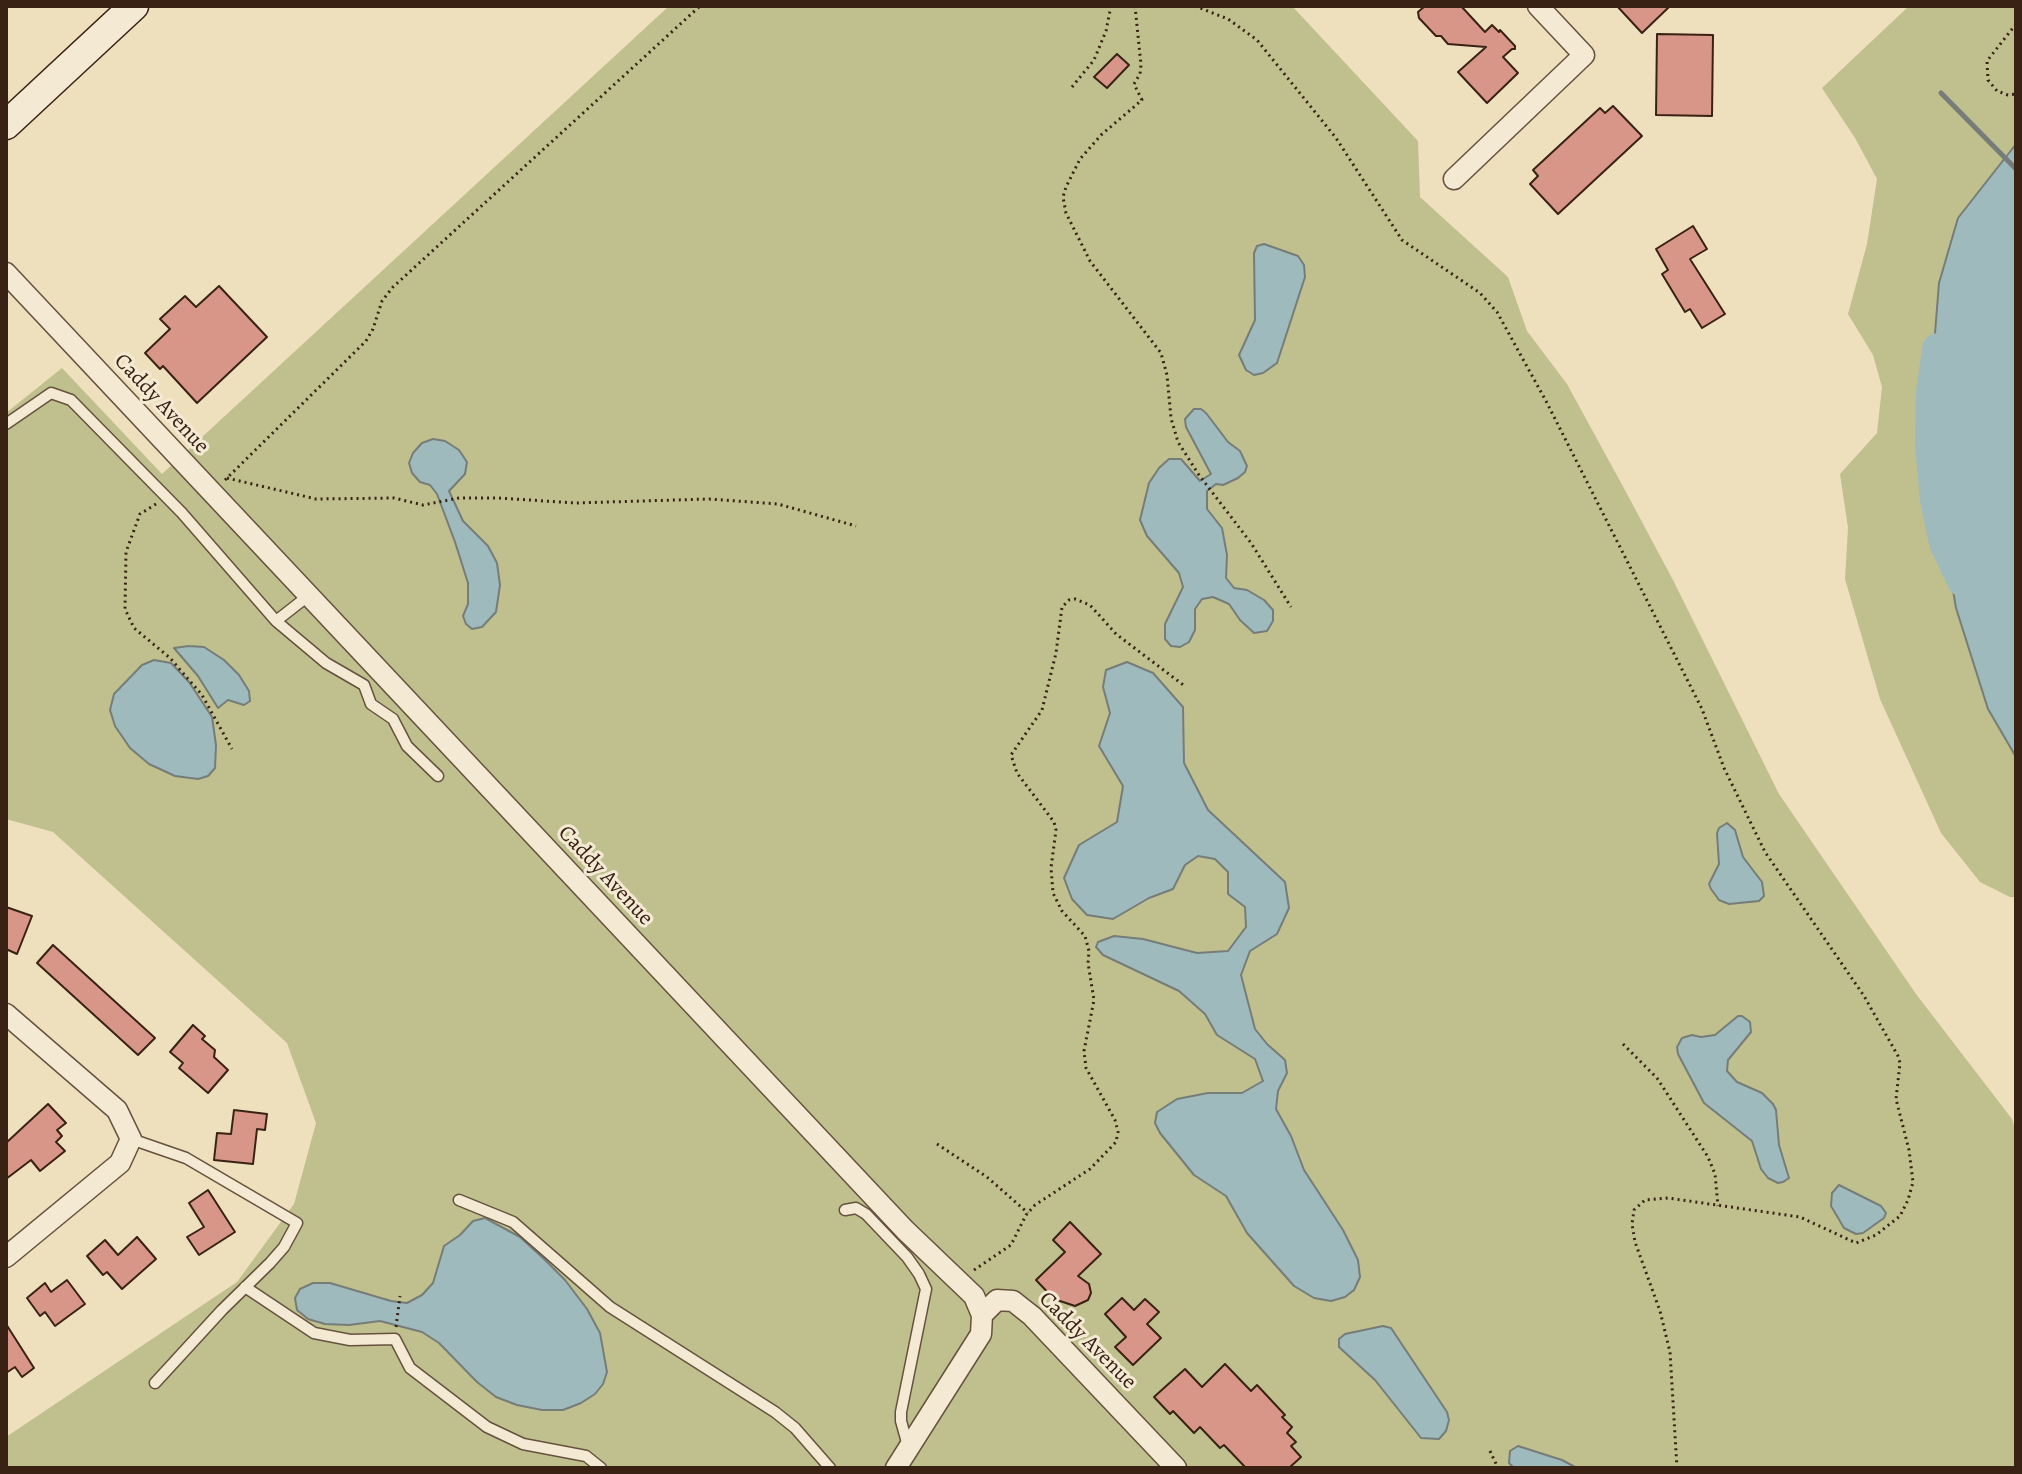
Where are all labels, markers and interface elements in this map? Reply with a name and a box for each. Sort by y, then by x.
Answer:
street label: Caddy Avenue [108,348,214,460]
street label: Caddy Avenue [552,820,658,932]
street label: Caddy Avenue [1033,1287,1141,1395]

